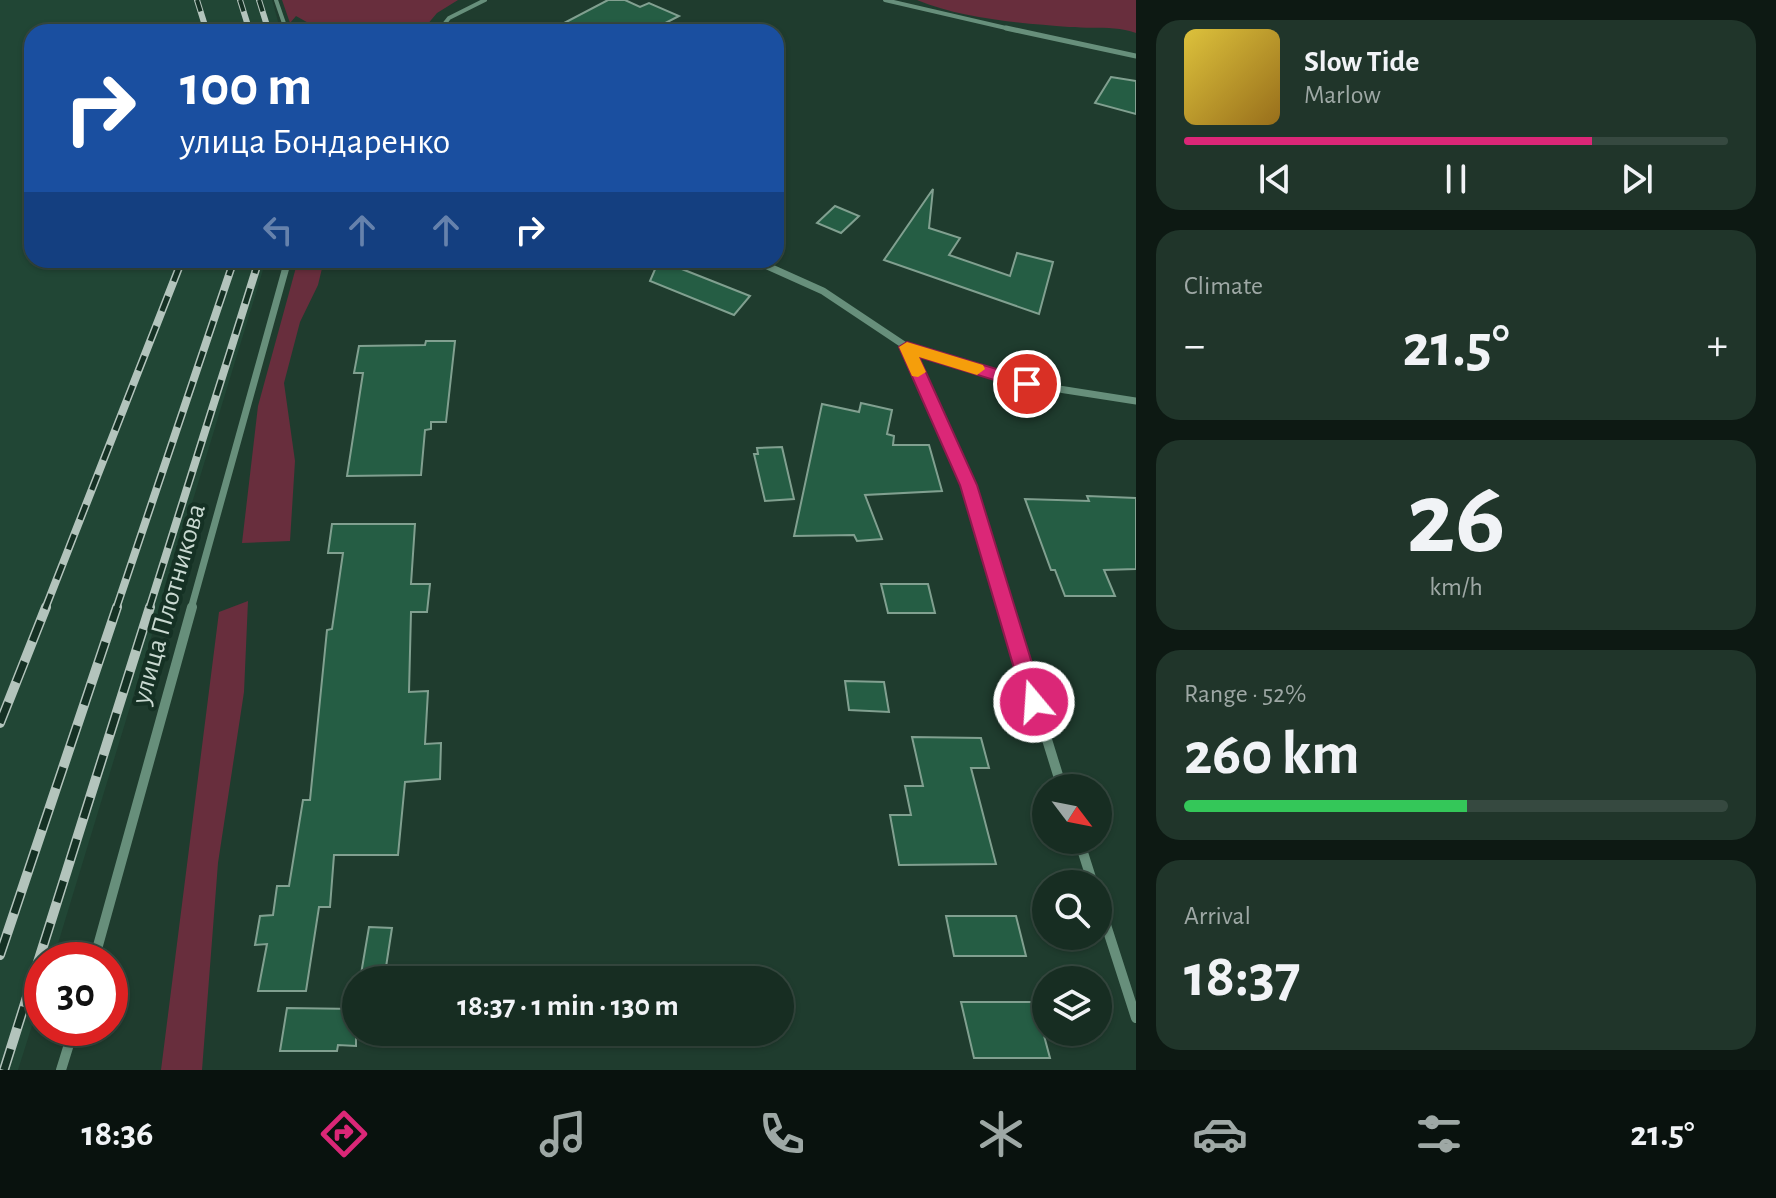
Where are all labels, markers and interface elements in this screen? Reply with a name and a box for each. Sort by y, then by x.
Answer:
text: Slow Tide [1304,47,1419,77]
icon: right [48,56,152,160]
text: 100 m [180,59,312,115]
text: Marlow [1304,82,1381,108]
text: улица Бондаренко [180,124,450,160]
icon: previous [1253,157,1297,201]
icon: pause [1434,157,1478,201]
icon: next [1615,157,1659,201]
icon: left [256,208,300,252]
icon: ahead [340,208,384,252]
icon: ahead [424,208,468,252]
icon: right [508,208,552,252]
text: Climate [1184,273,1263,299]
text: 21.5° [1402,317,1510,377]
text: − [1184,324,1205,368]
text: + [1707,324,1728,368]
pin [993,350,1061,418]
icon: arrive [1005,362,1049,406]
text: 26 [1406,468,1506,572]
street label: улица Плотникова [127,500,211,708]
text: km/h [1429,574,1483,600]
position arrow [992,660,1076,744]
text: Range · 52% [1184,681,1306,707]
text: 260 km [1184,725,1360,785]
north arrow [1032,774,1112,854]
map controls [1032,774,1112,1046]
button: search [1032,870,1112,950]
text: Arrival [1184,903,1251,929]
speed limit sign: 30 [24,942,128,1046]
text: 18:37 [1184,947,1301,1007]
button: layers [1032,966,1112,1046]
text: 18:37 · 1 min · 130 m [457,991,679,1021]
icon: directions [316,1106,372,1162]
icon: music [535,1106,591,1162]
icon: phone [754,1106,810,1162]
icon: climate [973,1106,1029,1162]
icon: car [1192,1106,1248,1162]
icon: filters [1411,1106,1467,1162]
text: 18:36 [81,1116,153,1152]
text: 21.5° [1630,1116,1695,1152]

